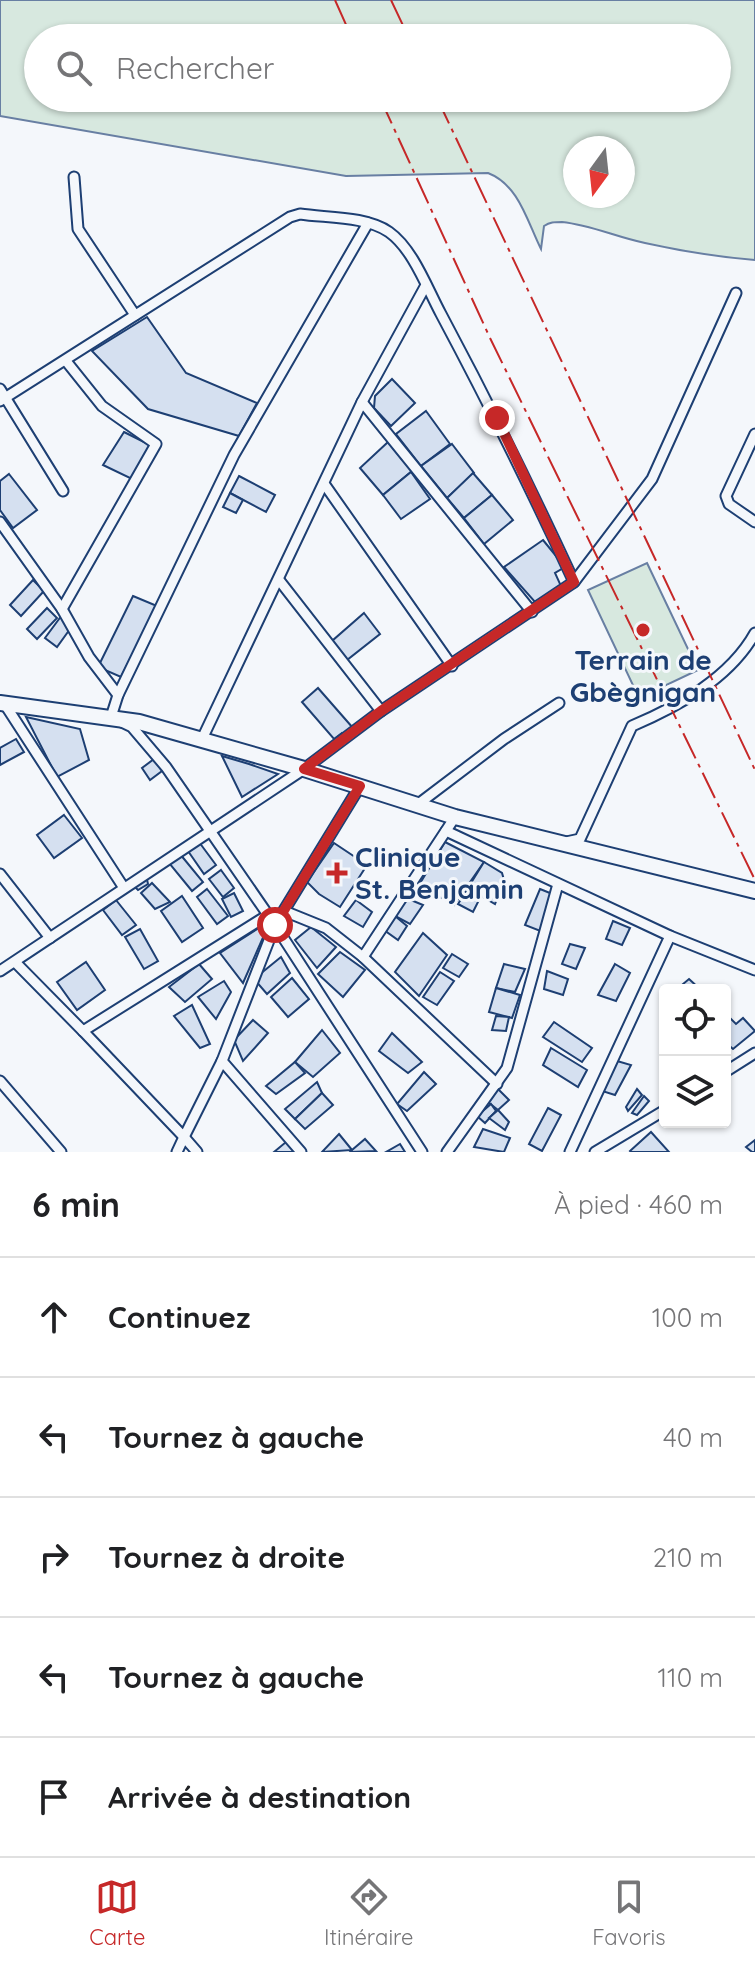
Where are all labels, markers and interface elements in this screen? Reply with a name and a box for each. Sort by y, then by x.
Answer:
search box [24,24,731,112]
icon: search [52,46,96,90]
text: Rechercher [116,49,274,87]
north arrow [563,136,635,208]
route end [479,400,515,436]
marker: Terrain de Gbègnigan [634,621,652,639]
place label: Terrain de Gbègnigan [570,642,716,709]
place label: Clinique St. Benjamin [355,839,524,906]
marker: Clinique St. Benjamin [326,862,348,884]
route start [257,907,293,943]
map controls [659,984,731,1128]
button: locate [659,984,731,1056]
button: layers [659,1056,731,1128]
text: 6 min [32,1183,120,1226]
text: À pied · 460 m [554,1188,723,1221]
icon: ahead [32,1295,76,1339]
text: Continuez [108,1298,250,1336]
text: 100 m [652,1301,723,1334]
icon: left [32,1415,76,1459]
text: Tournez à gauche [108,1418,364,1456]
text: 40 m [663,1421,723,1454]
icon: right [32,1535,76,1579]
text: Tournez à droite [108,1538,345,1576]
text: 210 m [653,1541,723,1574]
icon: left [32,1655,76,1699]
text: Tournez à gauche [108,1658,364,1696]
text: 110 m [657,1661,723,1694]
icon: arrive [32,1775,76,1819]
text: Arrivée à destination [108,1778,411,1816]
tab: Carte [89,1875,145,1951]
tab: Itinéraire [324,1875,414,1951]
tab: Favoris [592,1875,666,1951]

